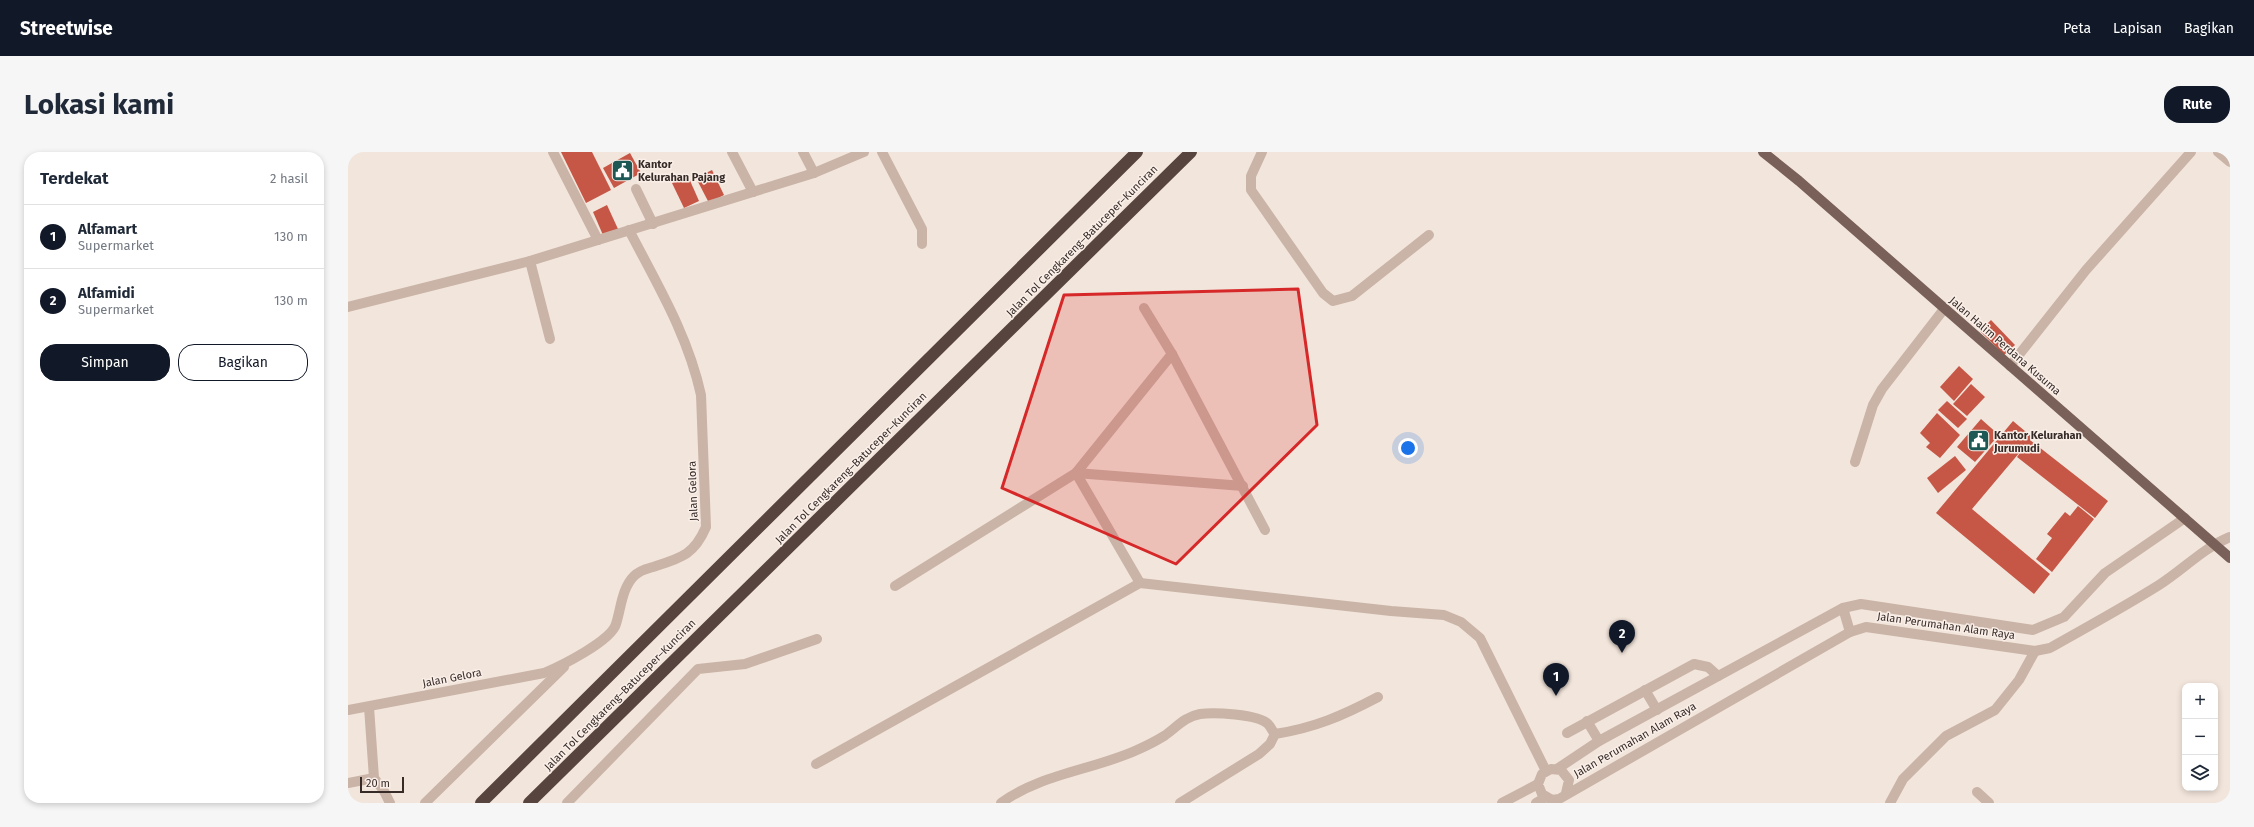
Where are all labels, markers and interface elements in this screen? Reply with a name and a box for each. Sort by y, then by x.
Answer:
text: Streetwise [20,17,113,40]
text: Peta [2063,20,2091,37]
text: Lapisan [2113,20,2162,37]
text: Bagikan [2184,20,2234,37]
button: Rute [2164,86,2230,123]
text: Lokasi kami [24,88,174,121]
public building icon: Kantor Kelurahan Pajang [609,157,635,183]
place label: Kantor Kelurahan Pajang [638,158,726,184]
street label: Jalan Tol Cengkareng–Batuceper–Kunciran [1004,163,1160,319]
text: Terdekat [40,168,109,189]
text: 2 hasil [270,171,308,186]
text: Alfamart [78,220,137,238]
text: 1 [50,229,56,244]
text: 130 m [274,229,308,244]
text: Supermarket [78,238,154,253]
text: Alfamidi [78,284,135,302]
text: 2 [50,293,56,308]
text: 130 m [274,293,308,308]
street label: Jalan Halim Perdana Kusuma [1947,294,2063,398]
text: Supermarket [78,302,154,317]
button: Simpan [40,344,170,381]
button: Bagikan [178,344,308,381]
street label: Jalan Tol Cengkareng–Batuceper–Kunciran [773,390,929,546]
public building icon: Kantor Kelurahan Jurumudi [1965,428,1991,454]
place label: Kantor Kelurahan Jurumudi [1993,429,2082,455]
your location [1398,438,1418,458]
street label: Jalan Gelora [685,461,701,521]
street label: Jalan Perumahan Alam Raya [1876,610,2016,642]
street label: Jalan Tol Cengkareng–Batuceper–Kunciran [542,617,698,773]
pin: 2 [1609,620,1635,653]
pin: 1 [1543,663,1569,696]
street label: Jalan Gelora [421,666,483,690]
map controls [2182,683,2218,791]
button: + [2182,683,2218,719]
street label: Jalan Perumahan Alam Raya [1572,700,1698,780]
button: − [2182,719,2218,755]
button: layers [2182,755,2218,791]
scale bar [360,775,404,794]
text: 20 m [366,777,390,790]

